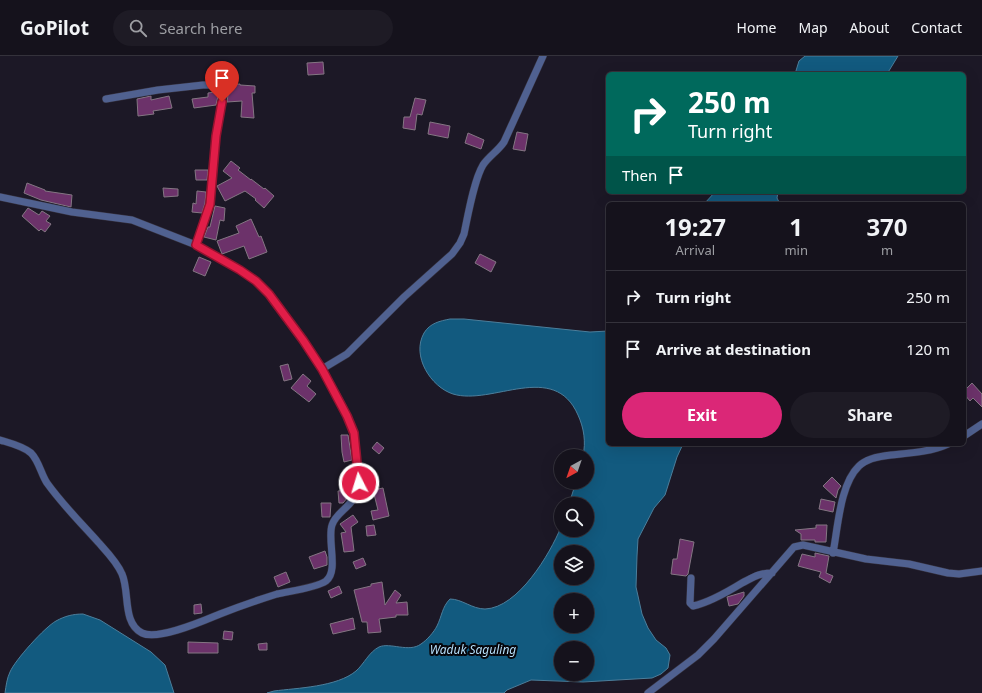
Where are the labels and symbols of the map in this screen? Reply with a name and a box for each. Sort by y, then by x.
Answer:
pin [205,61,239,102]
north arrow [554,449,594,489]
position arrow [338,462,380,504]
water label: Waduk Saguling [430,641,516,658]

